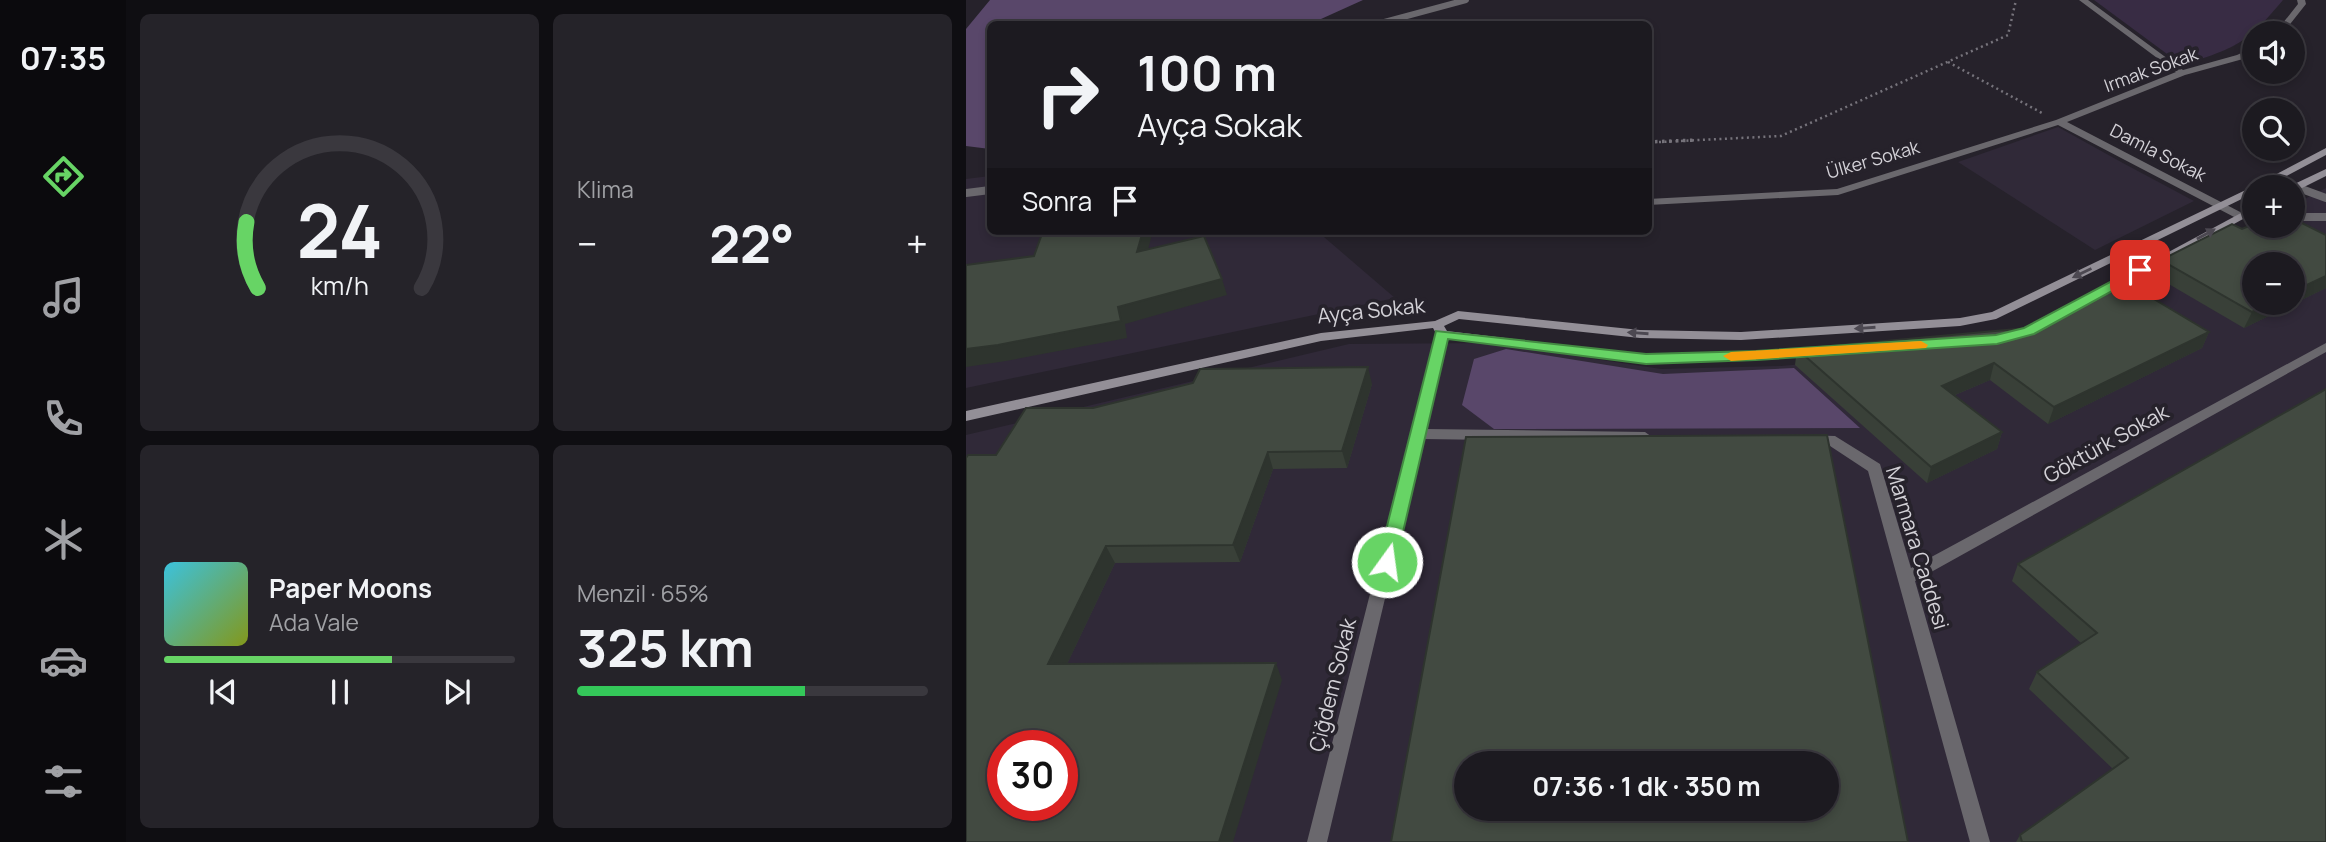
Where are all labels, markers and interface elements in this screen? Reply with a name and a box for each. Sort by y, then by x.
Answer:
map controls [2242,21,2305,315]
button: sound [2242,21,2305,84]
text: 07:35 [20,36,106,80]
text: 100 m [1137,39,1277,106]
street label: Irmak Sokak [2100,41,2202,97]
icon: right [1022,49,1113,140]
button: search [2242,98,2305,161]
text: Ayça Sokak [1137,103,1302,147]
street label: Damla Sokak [2106,118,2212,187]
street label: Ülker Sokak [1823,134,1923,184]
icon: directions [39,152,88,201]
text: Klima [577,173,634,205]
button: + [2242,175,2305,238]
text: 24 [296,181,383,281]
icon: arrive [1106,182,1144,220]
text: Sonra [1022,183,1092,219]
text: 22° [709,208,794,279]
text: − [577,217,598,269]
text: + [906,217,928,269]
one-way arrow [2196,229,2216,240]
pin [2110,240,2170,300]
icon: arrive [2121,251,2159,289]
button: − [2242,252,2305,315]
one-way arrow [2072,267,2092,278]
text: km/h [310,268,369,303]
icon: music [39,273,88,322]
street label: Ayça Sokak [1316,290,1427,330]
one-way arrow [1854,323,1876,334]
one-way arrow [1627,327,1649,338]
icon: phone [39,394,88,443]
street label: Göktürk Sokak [2038,397,2173,489]
street label: Marmara Caddesi [1880,463,1956,633]
icon: climate [39,515,88,564]
position arrow [1350,525,1424,599]
text: Paper Moons [269,570,432,606]
text: Menzil · 65% [577,577,709,609]
text: Ada Vale [269,606,359,638]
text: 325 km [577,612,754,683]
street label: Çiğdem Sokak [1302,615,1362,754]
icon: car [39,636,88,685]
icon: previous [204,673,242,711]
icon: pause [321,673,359,711]
icon: next [438,673,476,711]
speed limit sign: 30 [987,730,1078,821]
icon: filters [39,757,88,806]
text: 07:36 · 1 dk · 350 m [1532,768,1761,804]

